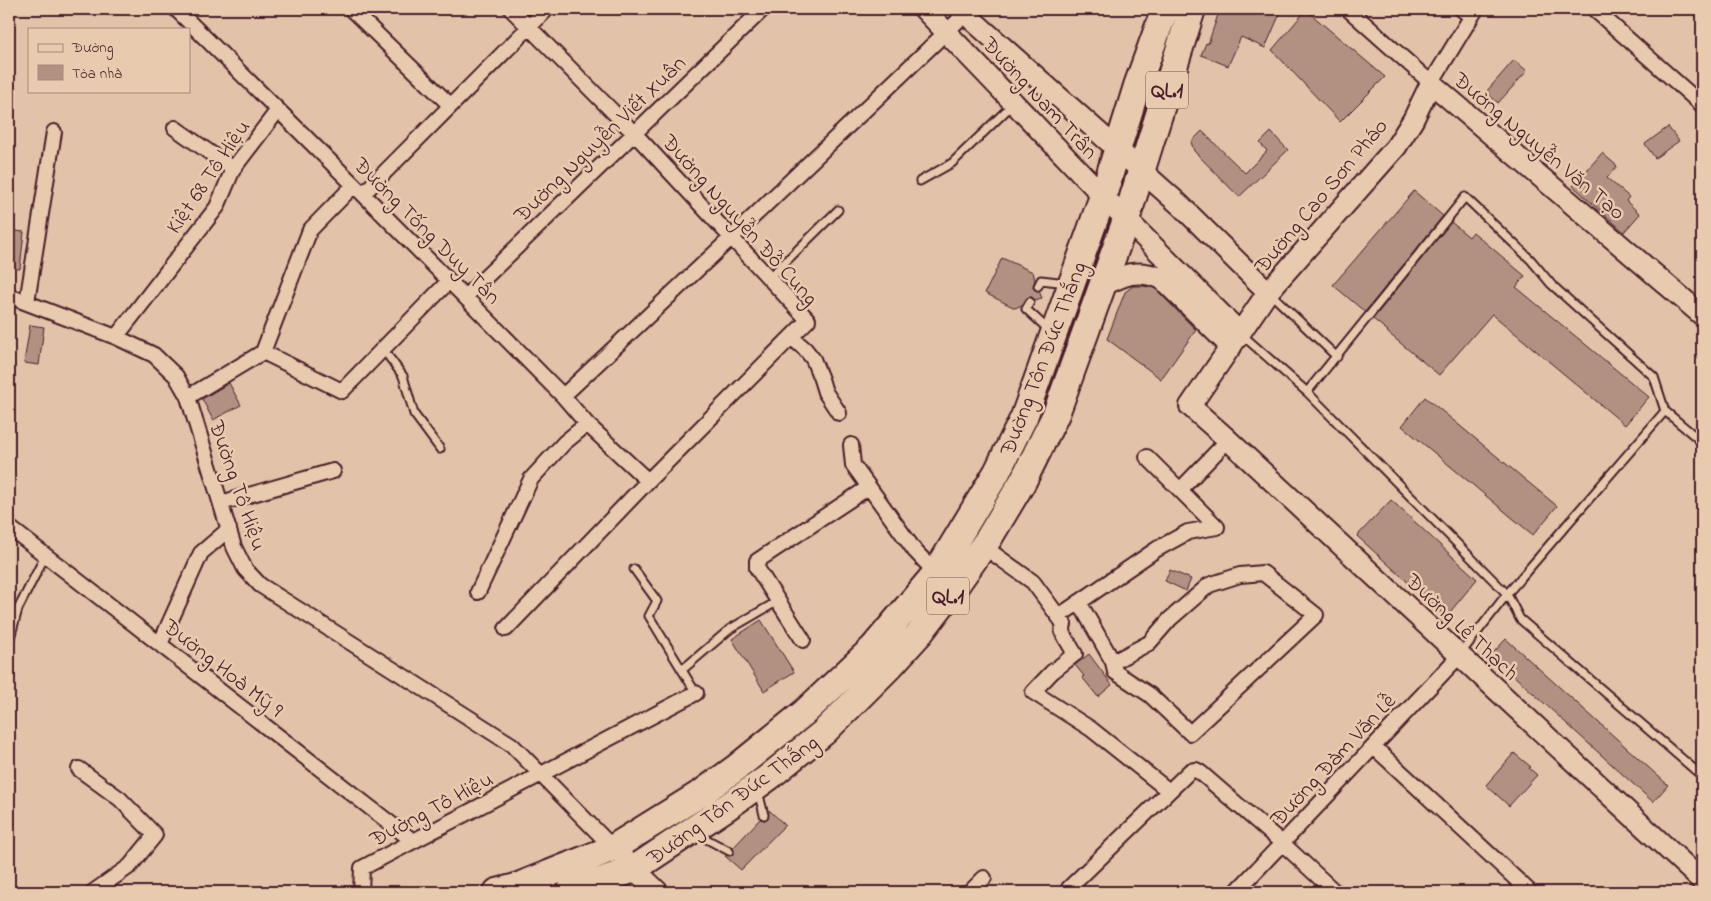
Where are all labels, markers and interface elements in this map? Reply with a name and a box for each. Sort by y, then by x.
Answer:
legend [28,28,190,92]
street label: Đường Nam Trân [972,30,1104,168]
text: Đường [71,37,114,60]
street label: Đường Nguyễn Viết Xuân [507,49,695,233]
text: Tòa nhà [72,63,122,85]
street label: Đường Nguyễn Văn Tạo [1443,65,1631,230]
road number: QL.1 [1146,72,1188,108]
street label: Đường Cao Sơn Pháo [1247,112,1398,283]
street label: Kiệt 68 Tô Hiệu [159,114,260,241]
street label: Đường Nguyễn Đỗ Cung [651,127,825,315]
street label: Đường Tống Duy Tân [343,150,507,314]
street label: Đường Tôn Đức Thắng [993,257,1098,462]
street label: Đường Tô Hiệu [198,416,273,556]
street label: Đường Lê Thạch [1396,566,1525,690]
road number: QL.1 [927,578,969,614]
street label: Đường Hoà Mỹ 9 [154,612,289,728]
street label: Đường Đàm Văn Lễ [1263,687,1405,836]
street label: Đường Tôn Đức Thắng [640,728,827,876]
street label: Đường Tô Hiệu [364,765,500,858]

